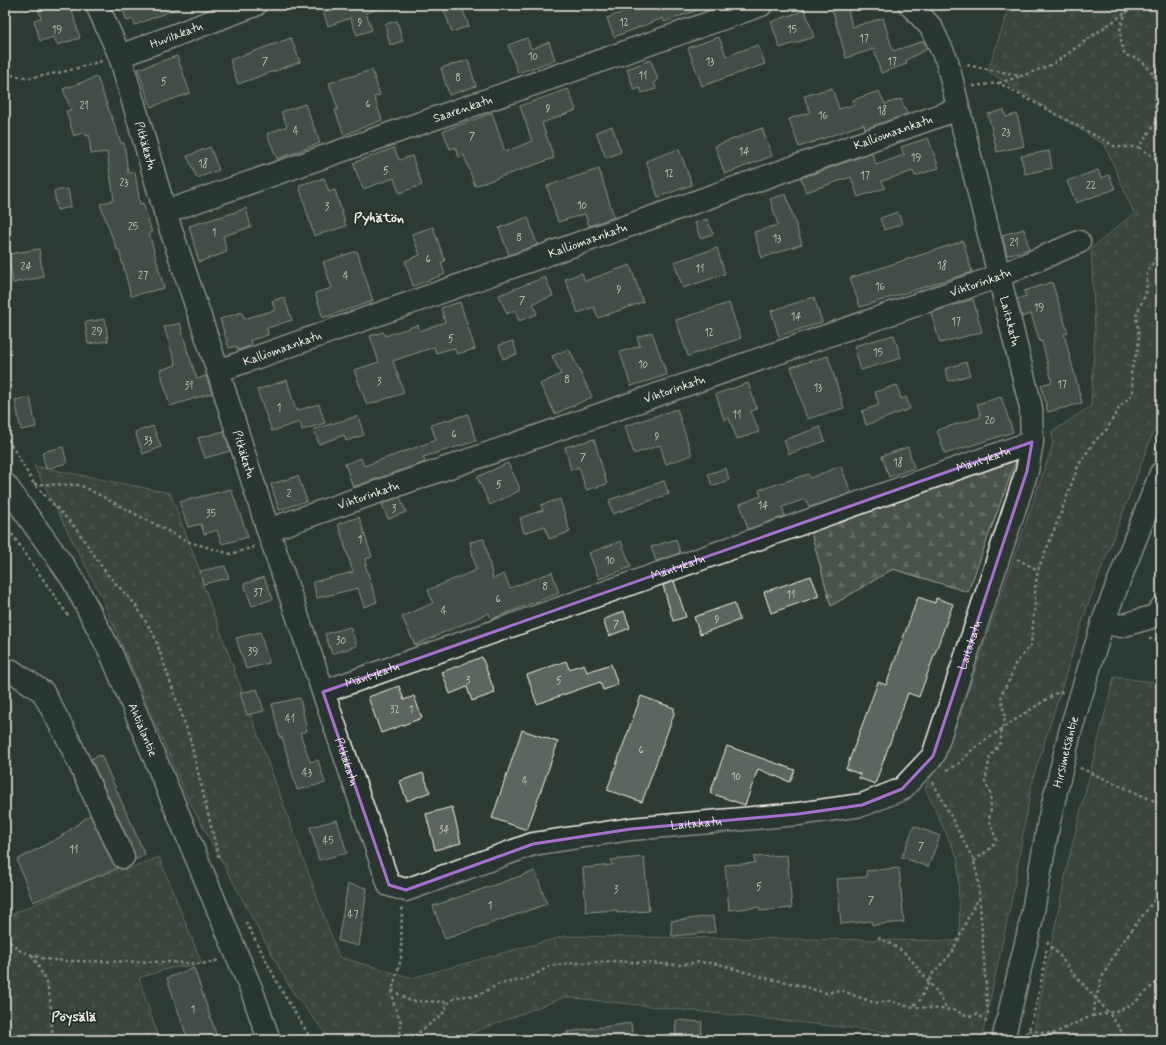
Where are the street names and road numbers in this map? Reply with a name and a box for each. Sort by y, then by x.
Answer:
street label: Huvilakatu [148,18,205,53]
street label: Saarenkatu [431,92,495,127]
street label: Kalliomaankatu [852,112,935,154]
street label: Pitkäkatu [130,120,160,172]
street label: Kalliomaankatu [546,220,630,262]
street label: Vihtorinkatu [948,265,1014,301]
street label: Laitakatu [995,295,1023,348]
street label: Kalliomaankatu [241,328,324,371]
street label: Vihtorinkatu [642,372,708,408]
street label: Pitkäkatu [228,428,258,481]
street label: Mäntykatu [954,443,1013,477]
street label: Vihtorinkatu [336,478,402,514]
street label: Mäntykatu [649,551,708,585]
street label: Laitakatu [955,618,986,672]
street label: Mäntykatu [343,659,402,693]
street label: Ahtialantie [124,701,160,759]
street label: Hirsimetsäntie [1050,714,1083,789]
street label: Pitkäkatu [330,736,362,788]
street label: Laitakatu [670,814,723,834]

